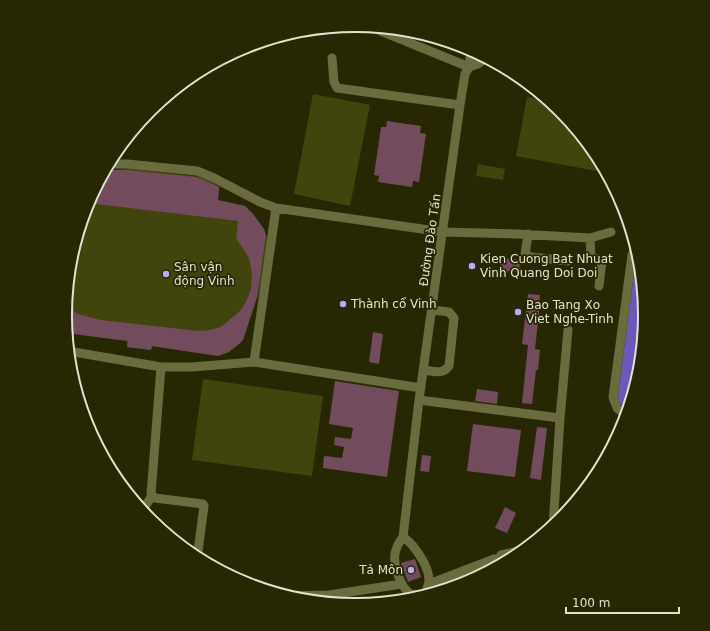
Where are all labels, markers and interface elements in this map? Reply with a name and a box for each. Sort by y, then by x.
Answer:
street label: Đường Đào Tấn [417,193,443,287]
place label: Kien Cuong Bat Nhuat Vinh Quang Doi Doi [480,252,613,280]
place label: Sân vận động Vinh [174,260,235,288]
marker: Kien Cuong Bat Nhuat Vinh Quang Doi Doi [467,261,477,271]
marker: Sân vận động Vinh [161,269,171,279]
place label: Thành cổ Vinh [350,297,437,311]
place label: Bao Tang Xo Viet Nghe-Tinh [526,298,614,326]
marker: Thành cổ Vinh [338,299,348,309]
marker: Bao Tang Xo Viet Nghe-Tinh [513,307,523,317]
place label: Tả Môn [358,563,403,577]
marker: Tả Môn [406,565,416,575]
scale bar [566,589,679,615]
text: 100 m [572,596,610,610]

